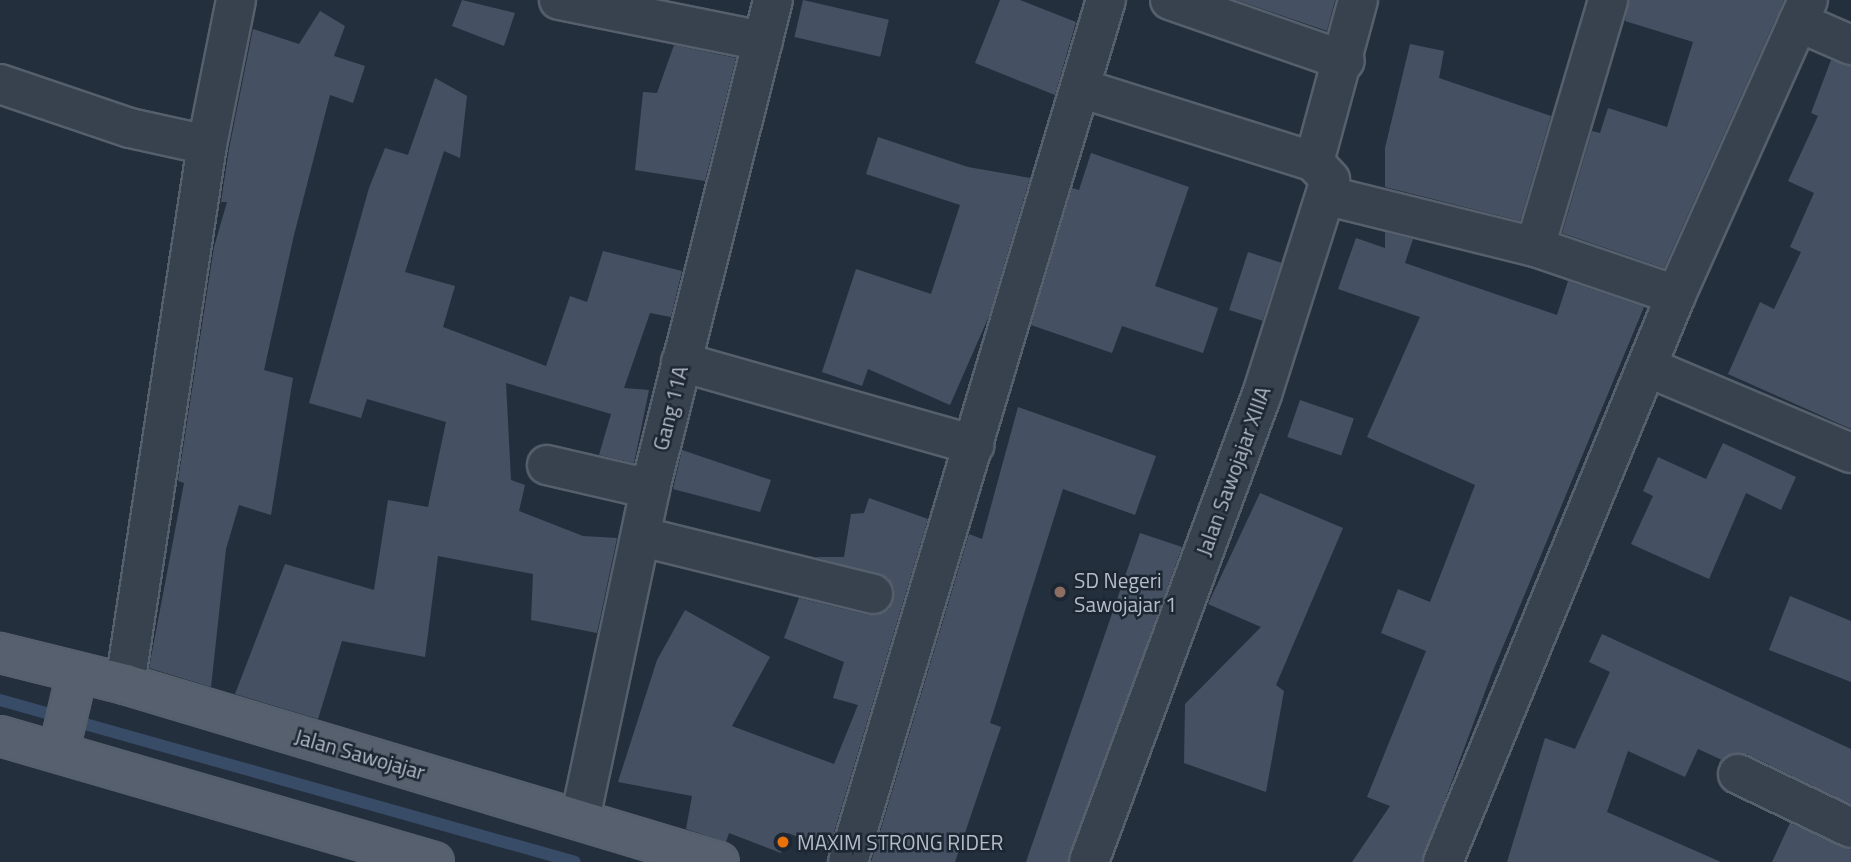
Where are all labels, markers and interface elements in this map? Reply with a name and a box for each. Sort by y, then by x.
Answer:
street label: Gang 11A [647,363,693,453]
street label: Jalan Sawojajar XIIIA [1191,383,1275,559]
place label: SD Negeri Sawojajar 1 [1074,567,1177,617]
marker: SD Negeri Sawojajar 1 [1052,584,1068,600]
street label: Jalan Sawojajar [292,723,428,785]
place label: MAXIM STRONG RIDER [797,829,1003,855]
marker: MAXIM STRONG RIDER [775,834,791,850]

